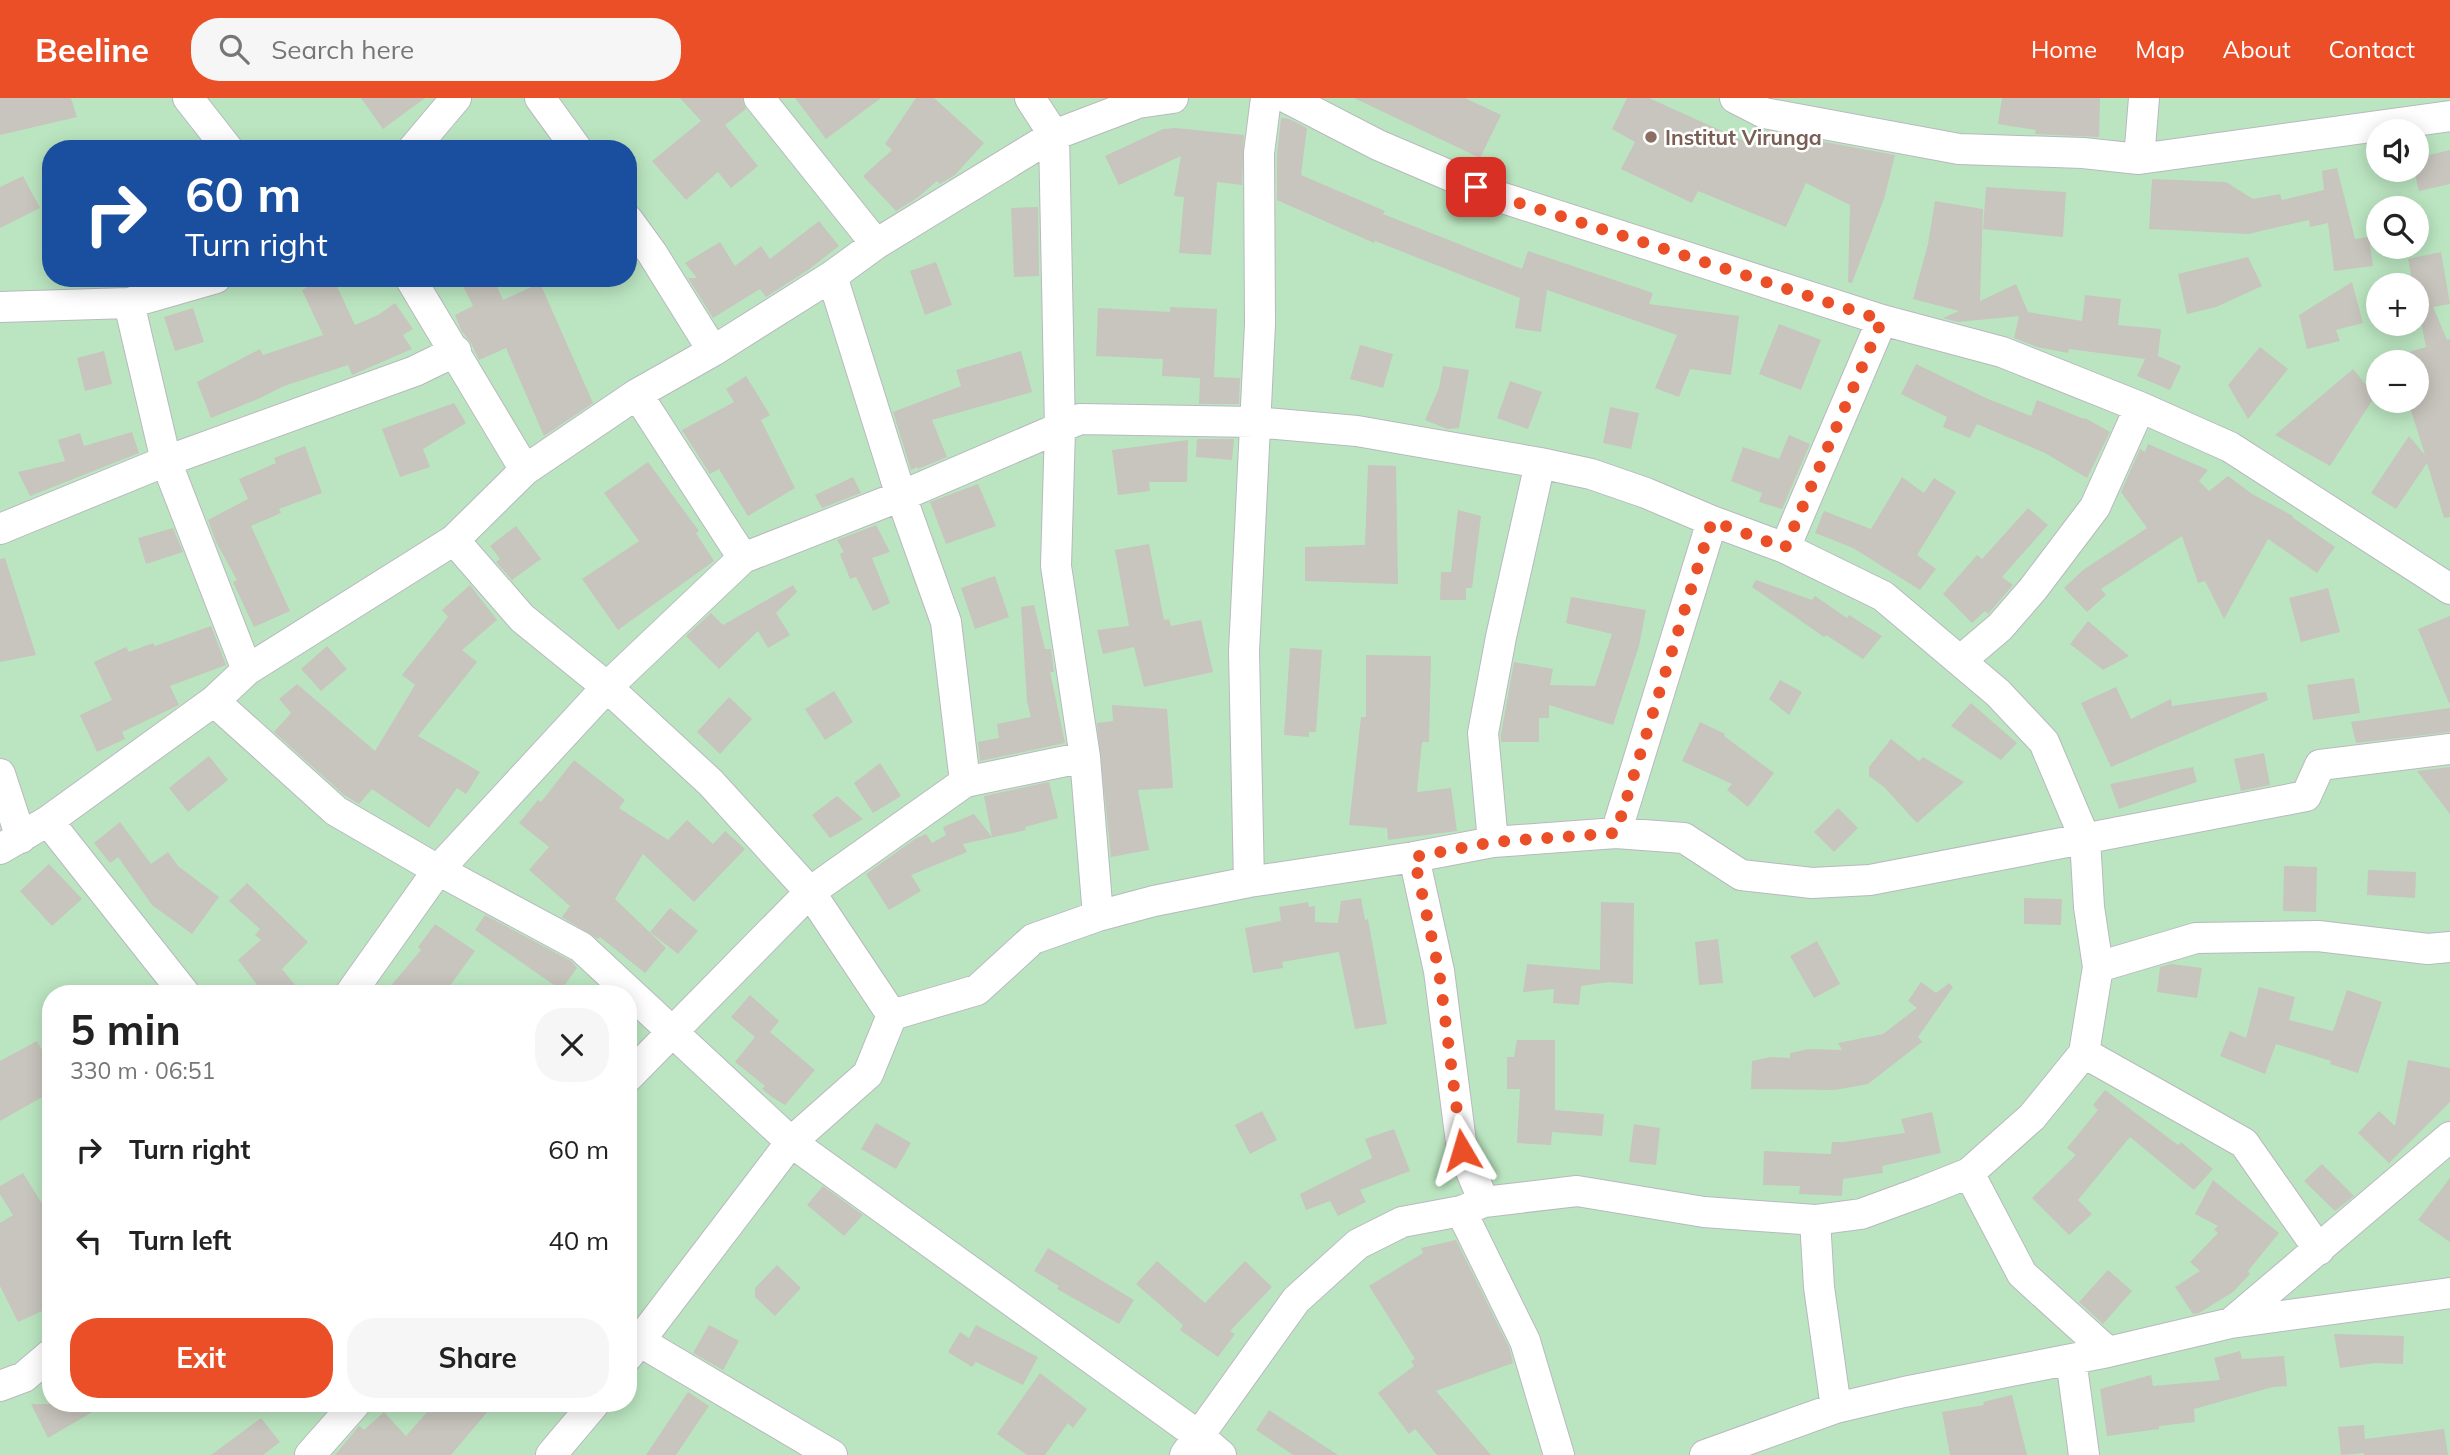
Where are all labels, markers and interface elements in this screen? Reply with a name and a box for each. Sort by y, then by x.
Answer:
search box [191,18,681,81]
text: Beeline [35,29,149,70]
icon: search [215,30,253,68]
text: Search here [271,33,414,66]
text: Home [2031,34,2097,64]
text: Map [2135,34,2185,64]
text: About [2223,34,2291,64]
text: Contact [2329,34,2415,64]
map controls [2366,119,2429,413]
button: sound [2366,119,2429,182]
place label: Institut Virunga [1665,124,1822,150]
marker: Institut Virunga [1643,129,1659,145]
pin [1446,157,1506,217]
text: 60 m [185,163,301,224]
icon: right [70,168,161,259]
icon: arrive [1457,168,1495,206]
button: search [2366,196,2429,259]
text: Turn right [185,224,328,264]
button: + [2366,273,2429,336]
button: − [2366,350,2429,413]
text: 5 min [70,1003,181,1056]
button: close [535,1008,609,1082]
text: 330 m · 06:51 [70,1056,215,1085]
position arrow [1425,1113,1499,1187]
icon: right [70,1131,108,1169]
text: Turn right [129,1133,250,1166]
text: 60 m [548,1133,609,1166]
icon: left [70,1222,108,1260]
text: Turn left [129,1224,231,1257]
text: 40 m [548,1224,609,1257]
button: Exit [70,1318,333,1398]
button: Share [347,1318,609,1398]

